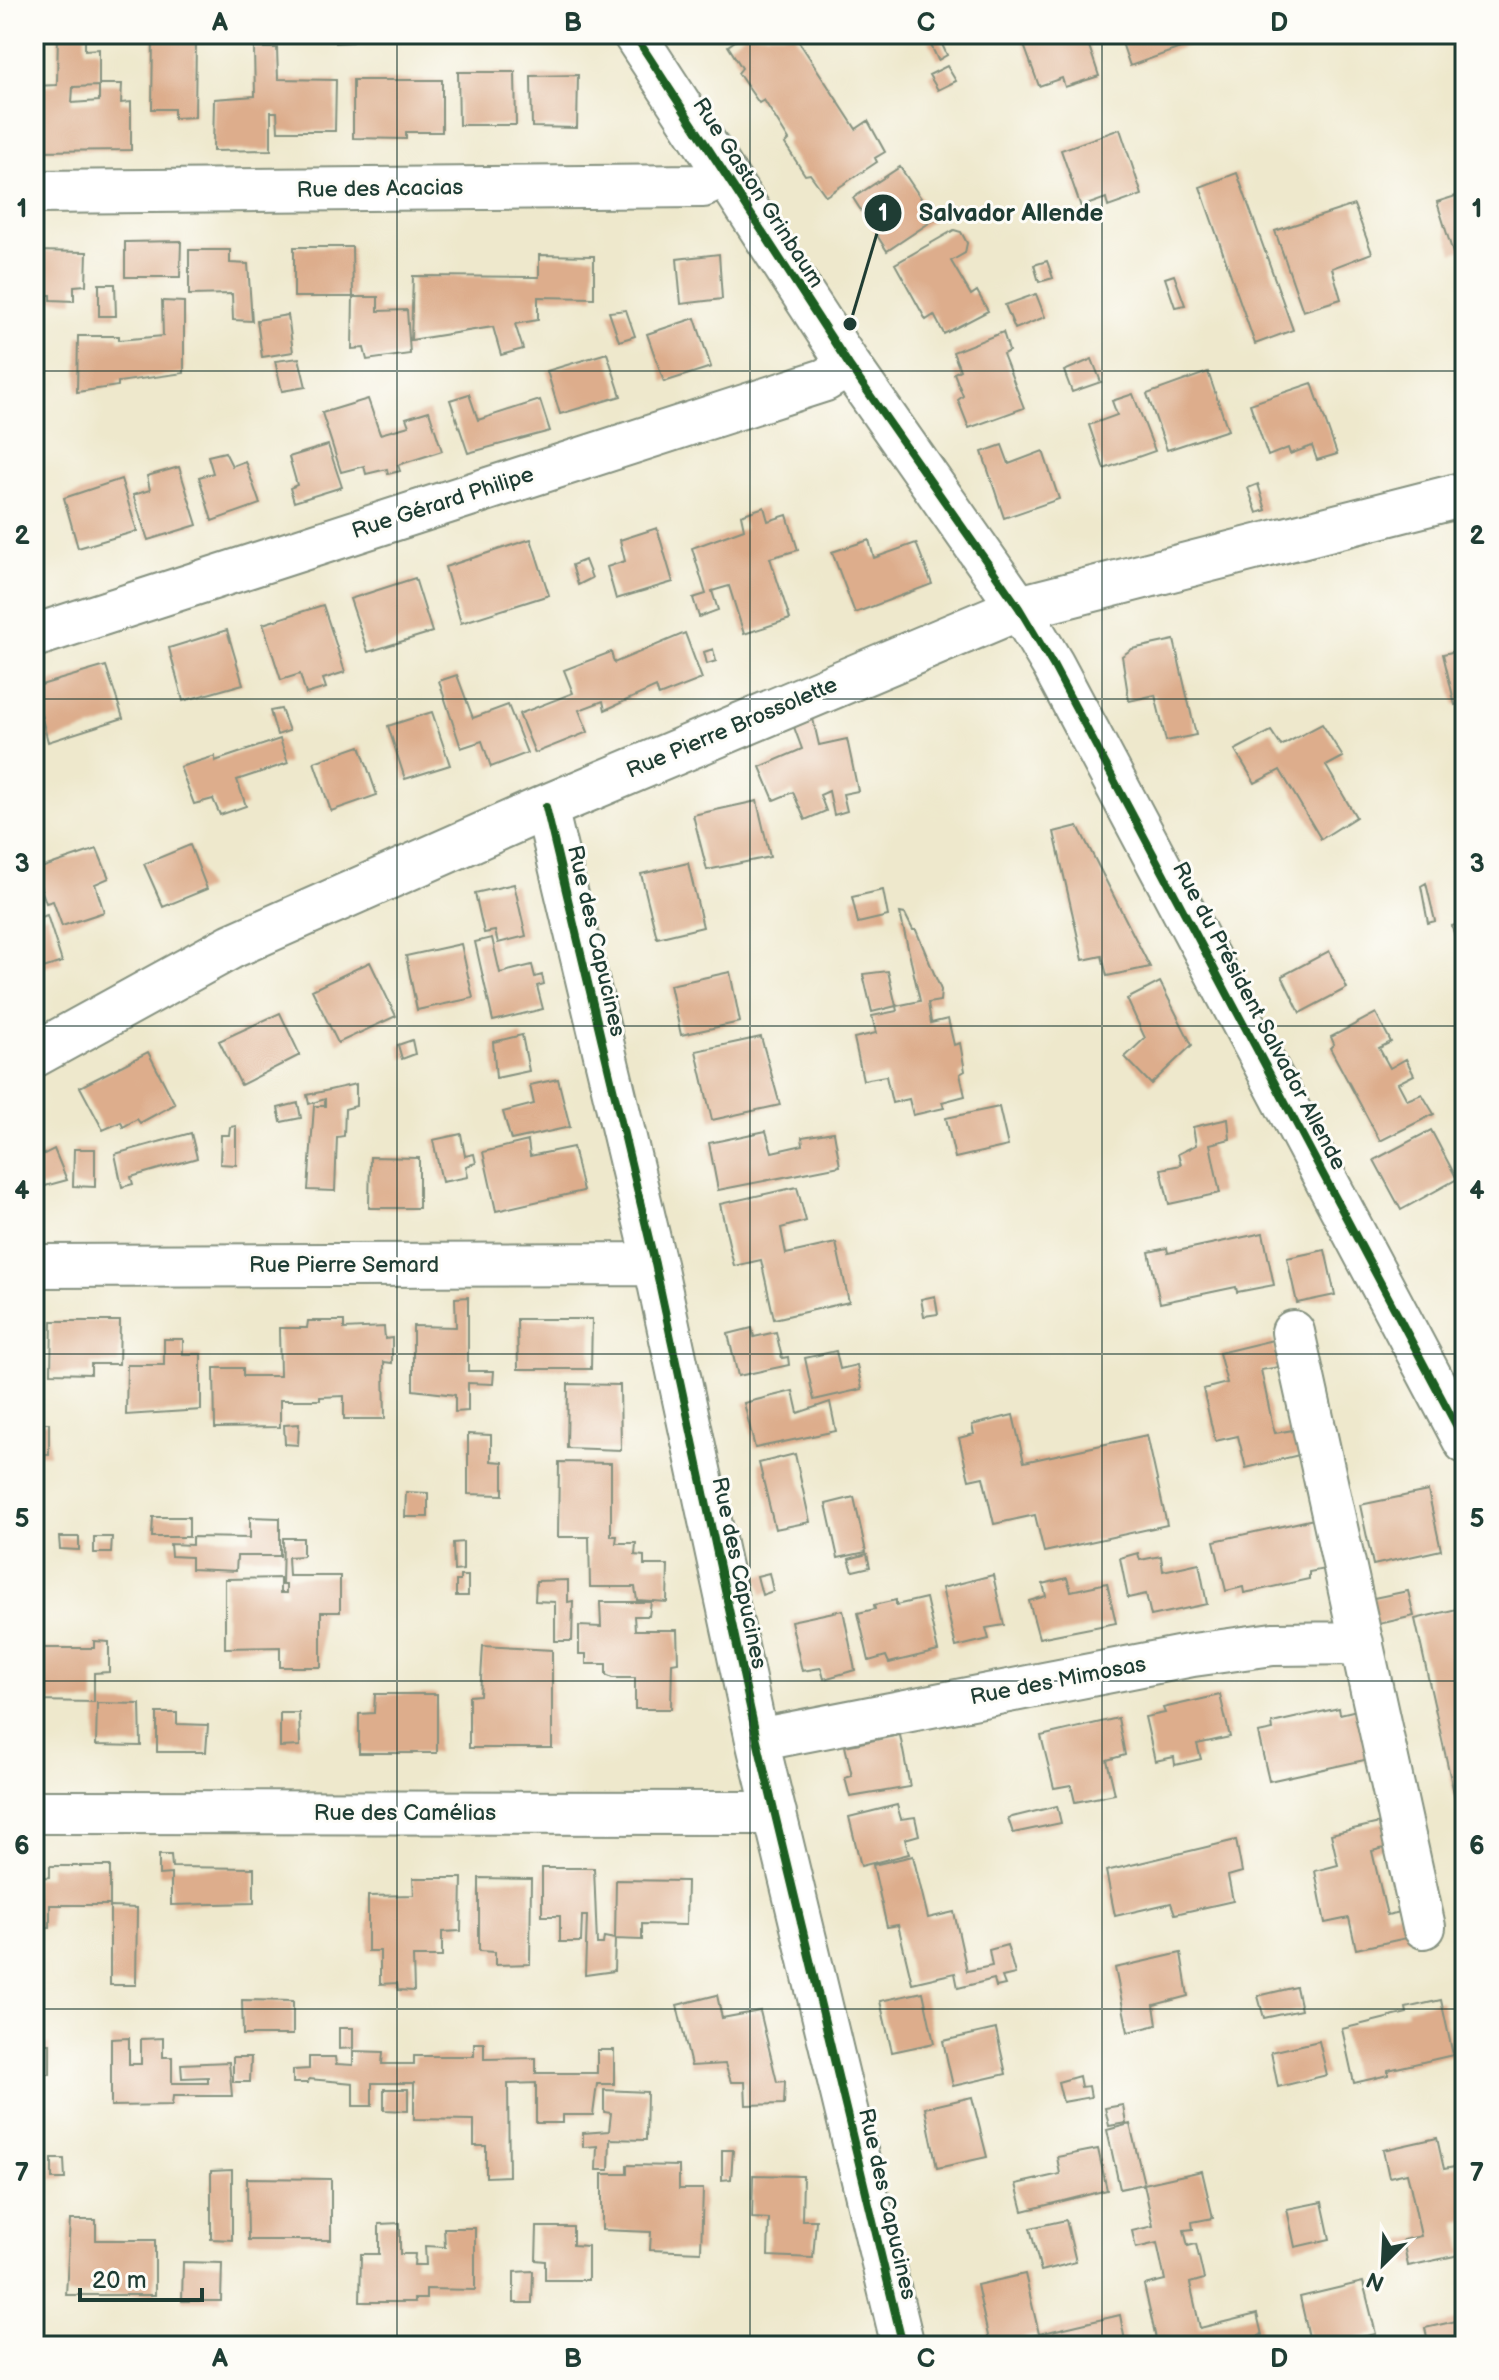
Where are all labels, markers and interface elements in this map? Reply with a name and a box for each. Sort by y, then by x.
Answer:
text: A [211,8,228,39]
text: B [564,8,582,39]
text: C [917,8,935,39]
text: D [1270,8,1288,39]
street label: Rue Gaston Grinbaum [686,93,830,293]
street label: Rue des Acacias [296,174,464,204]
callout: Salvador Allende [863,189,1119,237]
text: 1 [17,194,27,225]
text: 1 [1472,194,1482,225]
text: 1 [878,199,888,228]
text: Salvador Allende [919,199,1103,228]
street label: Rue Gérard Philipe [349,461,537,545]
text: 2 [14,521,30,552]
text: 2 [1469,521,1485,552]
street label: Rue Pierre Brossolette [623,671,841,785]
street label: Rue des Capucines [561,843,631,1039]
text: 3 [14,849,30,880]
text: 3 [1469,849,1485,880]
street label: Rue du Président Salvador Allende [1166,857,1352,1175]
text: 4 [14,1176,30,1207]
text: 4 [1469,1176,1485,1207]
street label: Rue Pierre Semard [249,1252,439,1279]
street label: Rue des Capucines [705,1475,773,1672]
text: 5 [14,1504,30,1535]
text: 5 [1469,1504,1485,1535]
street label: Rue des Mimosas [968,1651,1148,1711]
street label: Rue des Camélias [314,1800,496,1827]
text: 6 [14,1831,30,1862]
text: 6 [1469,1831,1485,1862]
street label: Rue des Capucines [852,2106,922,2302]
text: 7 [15,2158,29,2189]
text: 7 [1470,2158,1484,2189]
north arrow [1343,2224,1423,2304]
scale bar [80,2252,202,2302]
text: N [1362,2265,1389,2297]
text: 20 m [92,2266,147,2295]
text: A [211,2344,228,2375]
text: B [564,2344,582,2375]
text: C [917,2344,935,2375]
text: D [1270,2344,1288,2375]

